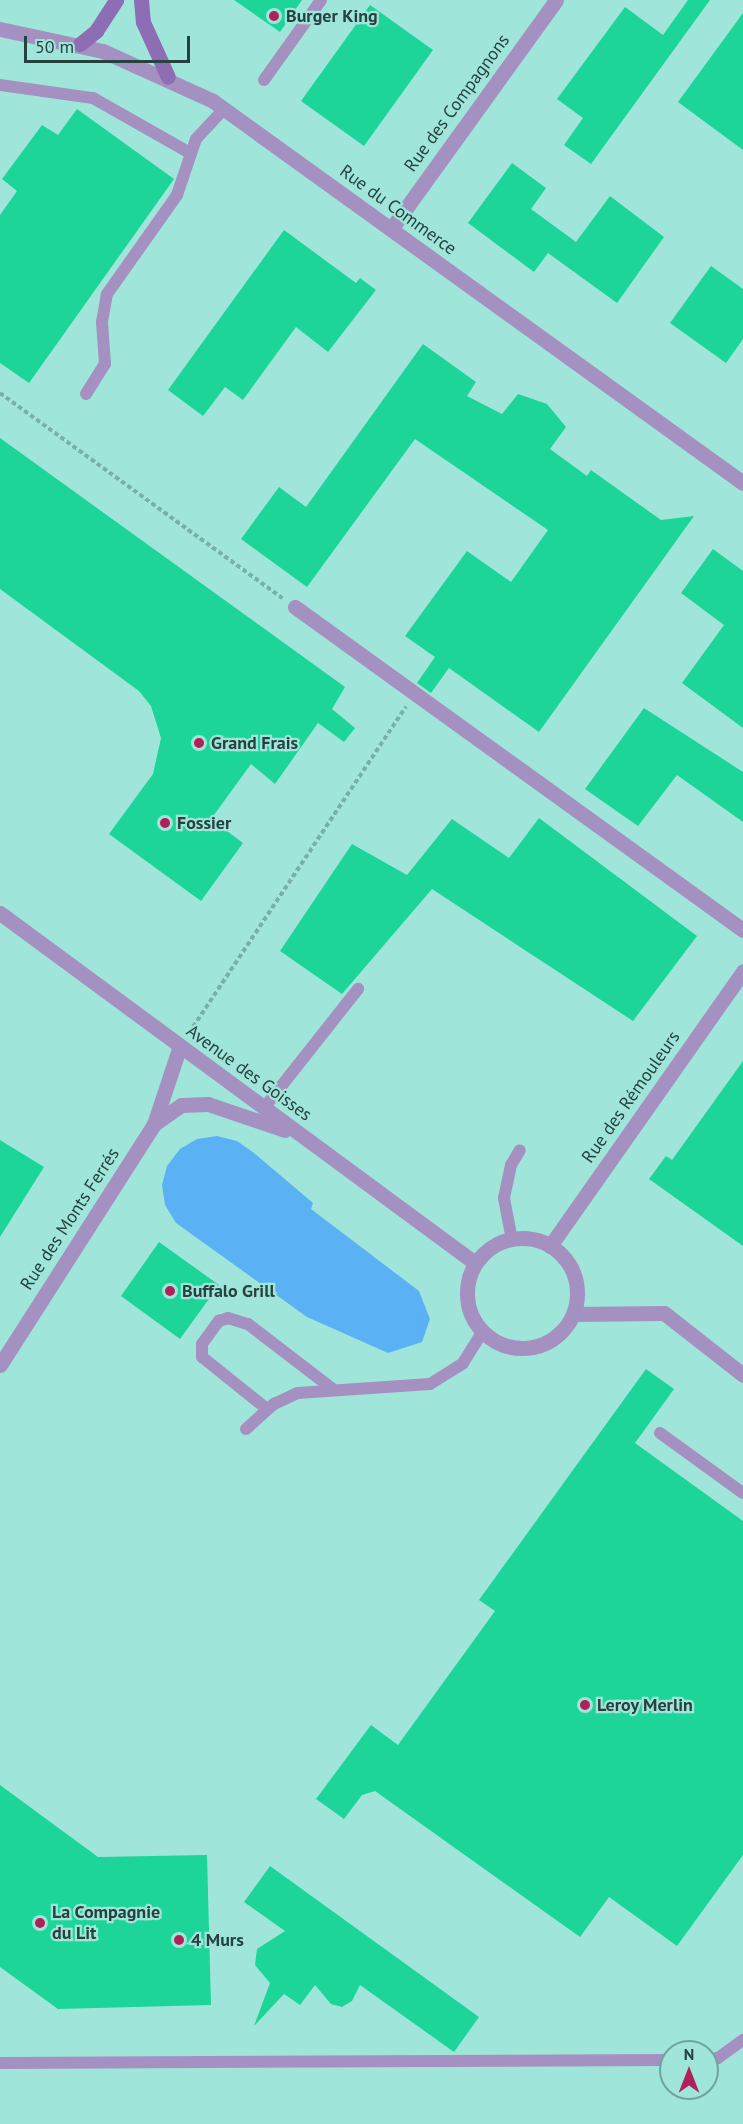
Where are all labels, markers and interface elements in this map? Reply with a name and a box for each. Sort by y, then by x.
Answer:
place label: Burger King [286,5,378,27]
marker: Burger King [267,9,281,23]
scale bar [27,24,194,62]
street label: Rue des Compagnons [400,30,514,176]
text: 50 m [35,35,74,58]
street label: Rue du Commerce [335,160,461,260]
place label: Grand Frais [211,732,298,754]
marker: Grand Frais [192,736,206,750]
place label: Fossier [177,812,231,834]
marker: Fossier [158,816,172,830]
street label: Avenue des Goisses [182,1020,316,1126]
street label: Rue des Rémouleurs [577,1027,685,1167]
street label: Rue des Monts Ferrés [16,1144,124,1294]
place label: Buffalo Grill [182,1280,275,1302]
marker: Buffalo Grill [163,1284,177,1298]
place label: Leroy Merlin [597,1694,693,1716]
marker: Leroy Merlin [578,1698,592,1712]
place label: La Compagnie du Lit [52,1902,160,1944]
marker: La Compagnie du Lit [33,1916,47,1930]
place label: 4 Murs [191,1929,244,1951]
marker: 4 Murs [172,1933,186,1947]
north arrow [659,2040,719,2100]
text: N [684,2044,694,2064]

